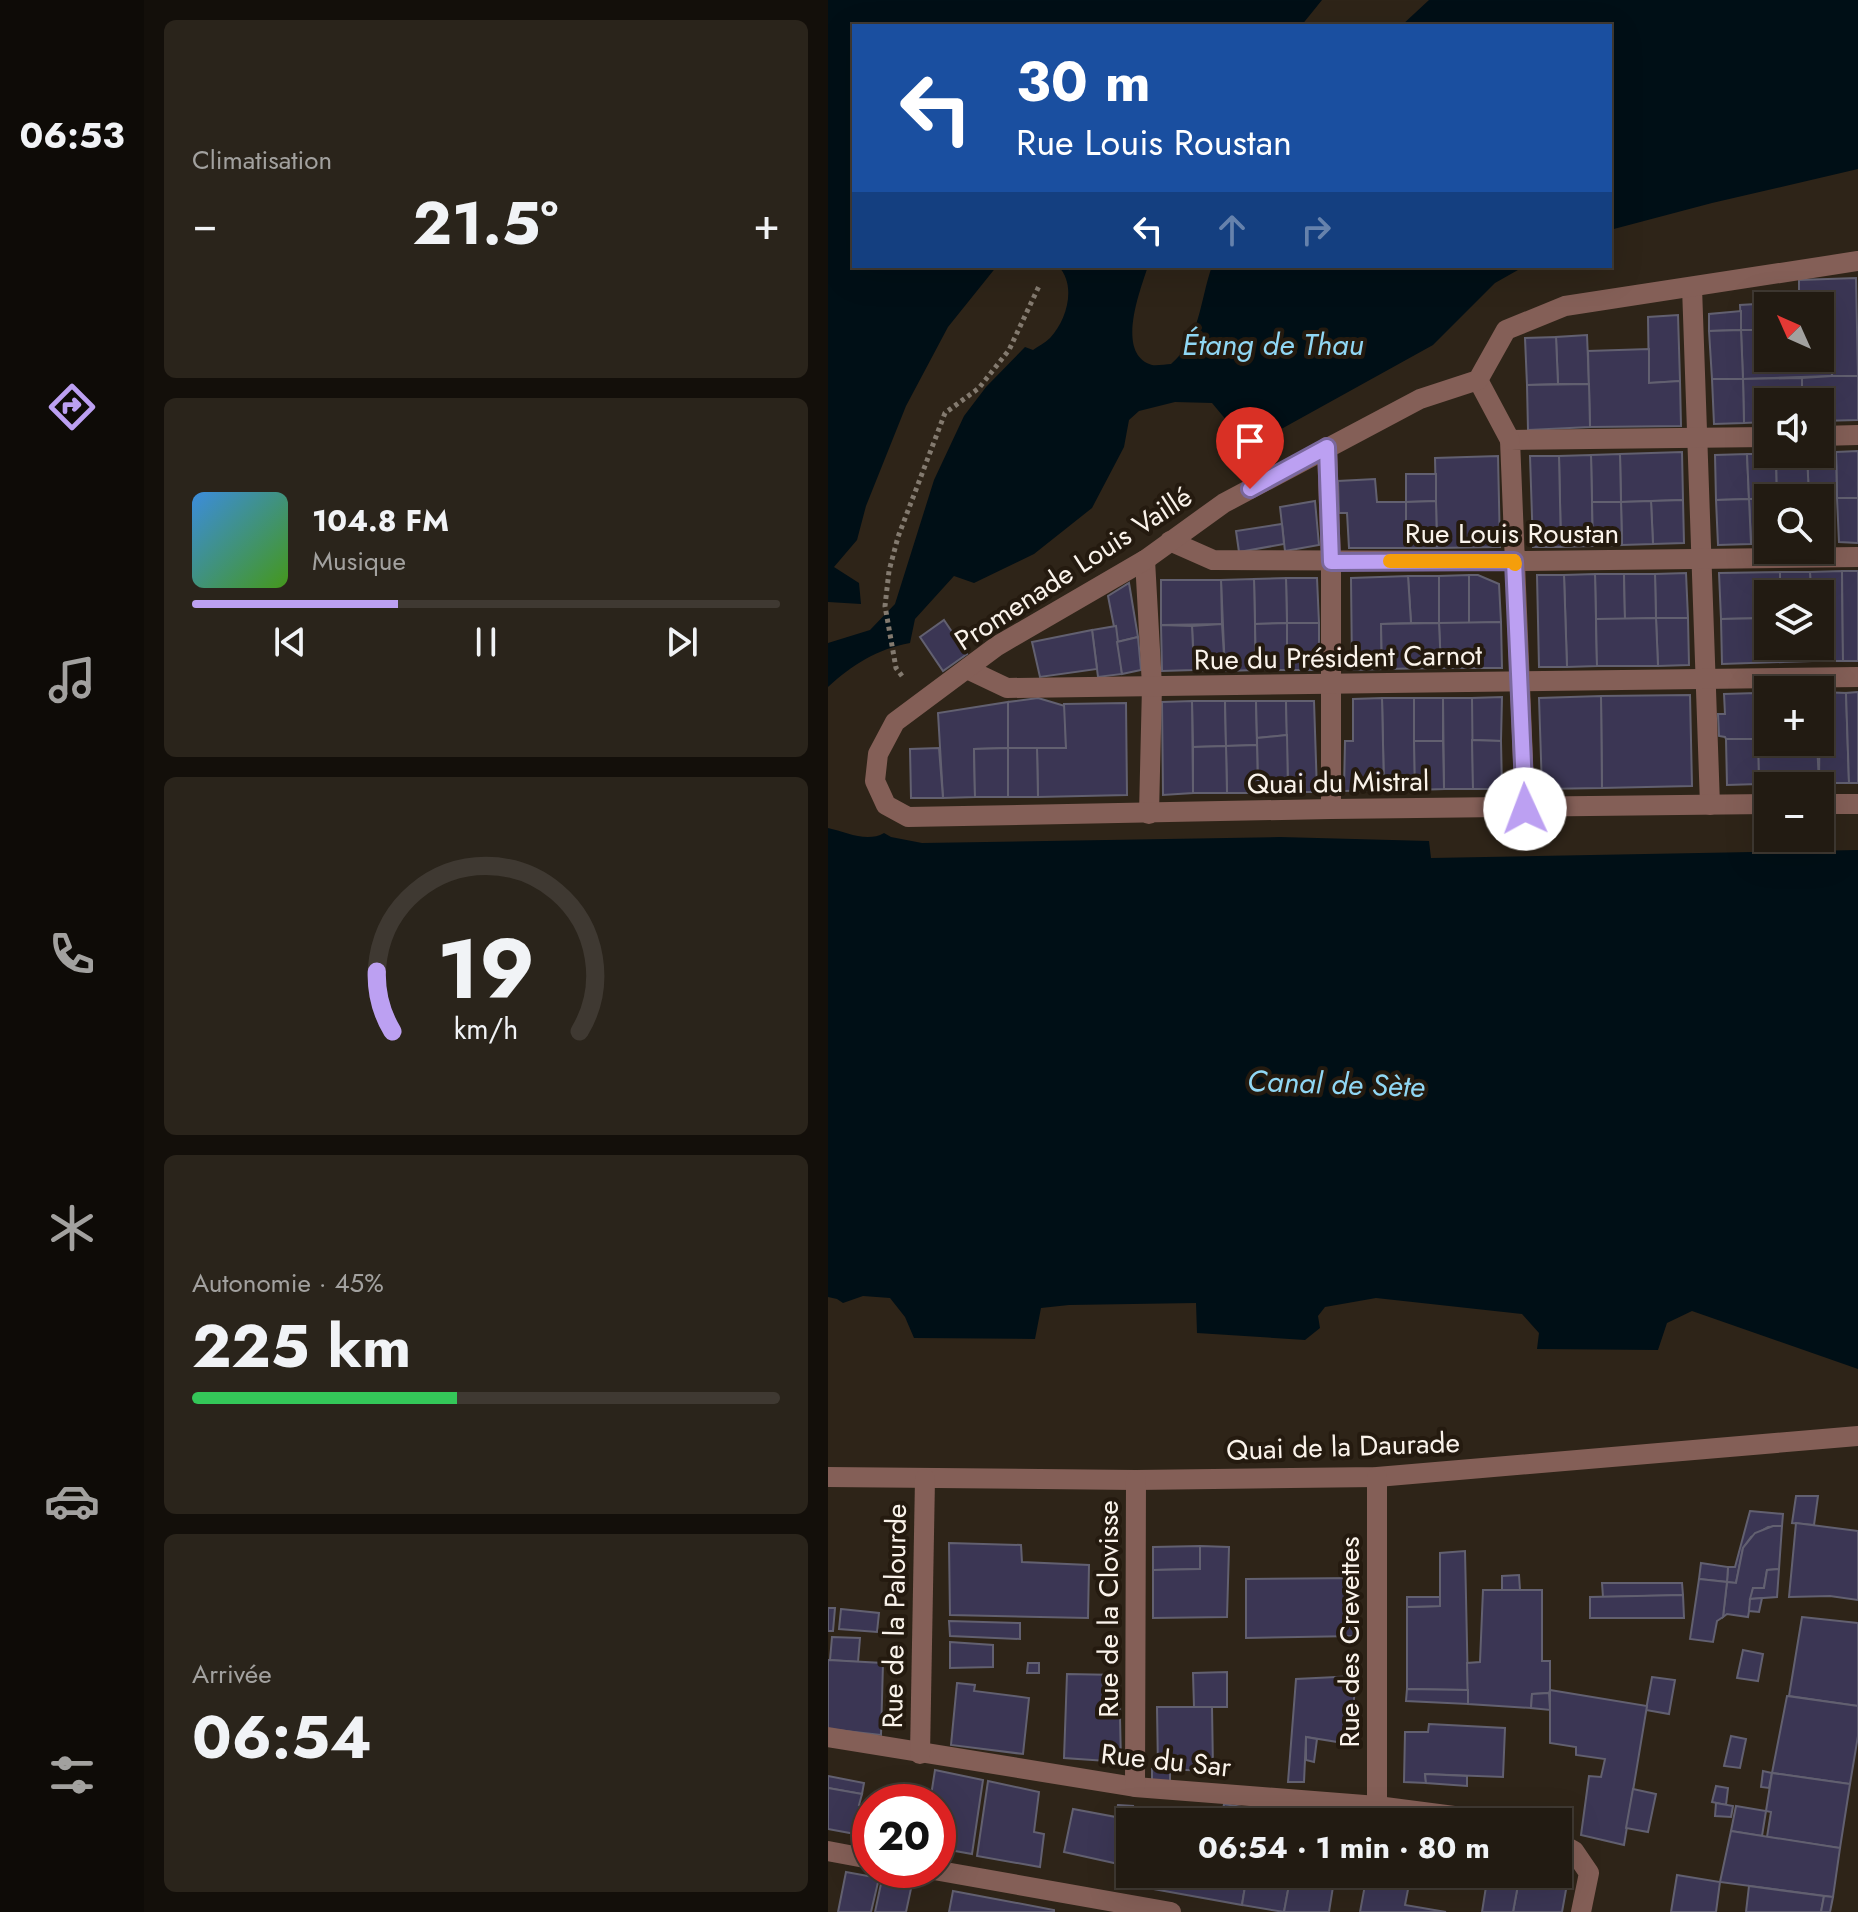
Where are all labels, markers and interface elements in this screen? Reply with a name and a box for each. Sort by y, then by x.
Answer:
text: 30 m [1016,41,1151,122]
icon: left [884,56,988,160]
text: 06:53 [19,109,125,161]
text: Rue Louis Roustan [1016,116,1292,168]
text: Climatisation [192,141,332,179]
text: 21.5° [413,180,558,267]
text: − [192,192,218,256]
text: + [753,192,780,256]
icon: left [1126,208,1170,252]
icon: ahead [1210,208,1254,252]
icon: right [1294,208,1338,252]
north arrow [1754,292,1834,372]
map controls [1754,292,1834,852]
water label: Étang de Thau [1182,323,1364,366]
icon: directions [44,379,100,435]
button: sound [1754,388,1834,468]
pin [1216,407,1284,489]
icon: arrive [1228,419,1272,463]
street label: Promenade Louis Vaillé [946,476,1200,661]
button: search [1754,484,1834,564]
text: 104.8 FM [312,499,449,542]
street label: Rue Louis Roustan [1405,513,1619,554]
text: Musique [312,542,406,580]
button: layers [1754,580,1834,660]
icon: previous [268,620,312,664]
icon: pause [464,620,508,664]
icon: next [660,620,704,664]
street label: Rue du Président Carnot [1193,634,1483,681]
icon: music [44,652,100,708]
button: + [1754,676,1834,756]
street label: Quai du Mistral [1246,760,1430,805]
position arrow [1483,767,1567,851]
button: − [1754,772,1834,852]
text: 19 [437,909,535,1029]
icon: phone [44,926,100,982]
text: km/h [454,1008,518,1050]
water label: Canal de Sète [1246,1059,1426,1108]
icon: climate [44,1200,100,1256]
text: Autonomie · 45% [192,1264,384,1302]
text: 225 km [192,1303,411,1390]
street label: Quai de la Daurade [1226,1422,1461,1471]
icon: car [44,1473,100,1529]
street label: Rue de la Clovisse [1088,1500,1129,1718]
street label: Rue de la Palourde [872,1503,917,1729]
street label: Rue des Crevettes [1329,1536,1370,1748]
text: Arrivée [192,1655,272,1693]
text: 06:54 [192,1694,372,1781]
street label: Rue du Sar [1099,1733,1233,1788]
icon: filters [44,1747,100,1803]
speed limit sign: 20 [852,1784,956,1888]
text: 06:54 · 1 min · 80 m [1198,1826,1490,1869]

